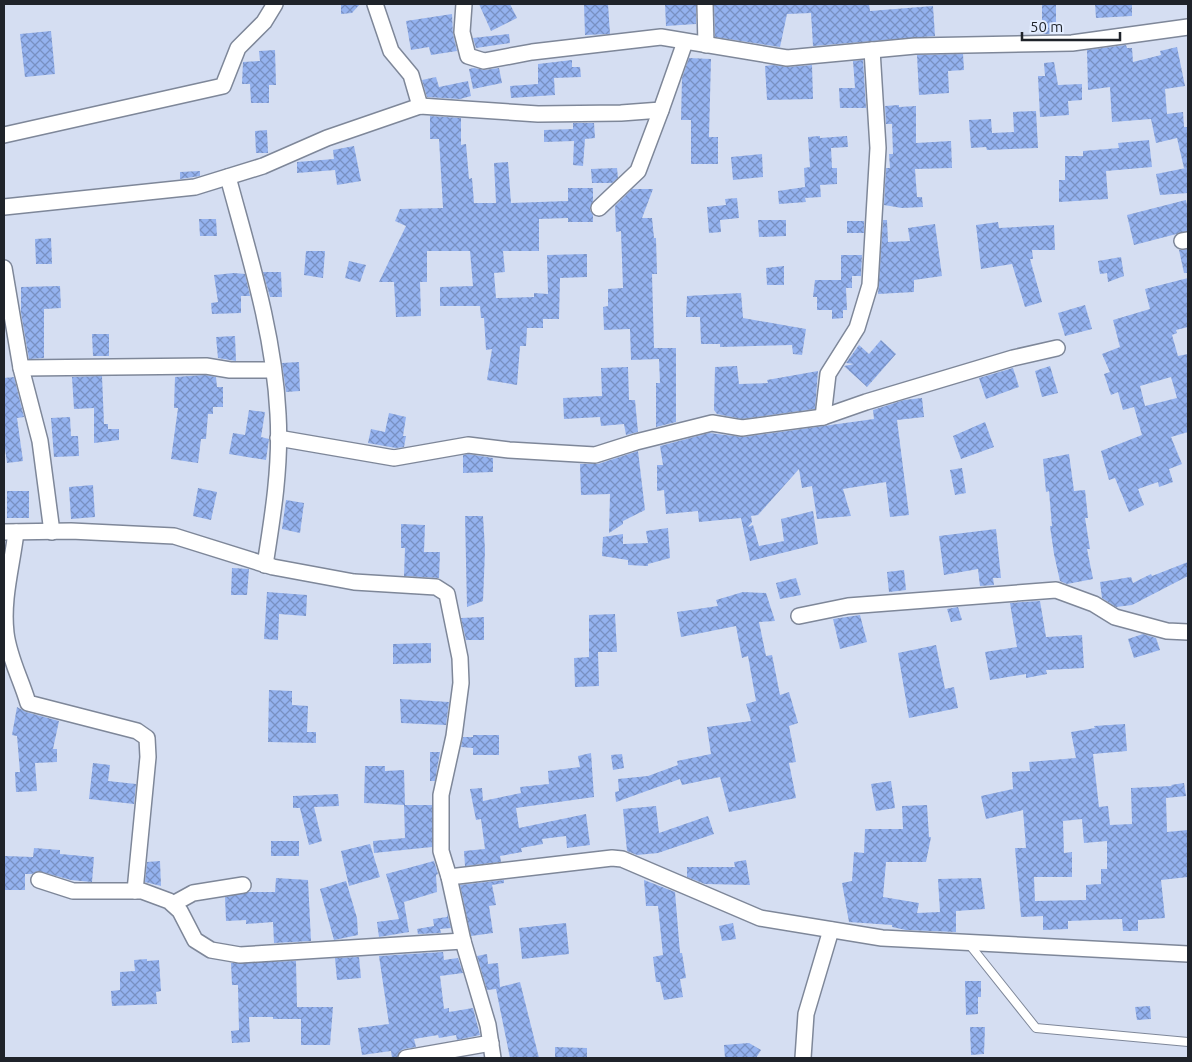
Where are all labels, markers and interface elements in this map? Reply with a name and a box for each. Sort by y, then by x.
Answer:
scale bar [1022,10,1120,42]
text: 50 m [1030,18,1063,35]

